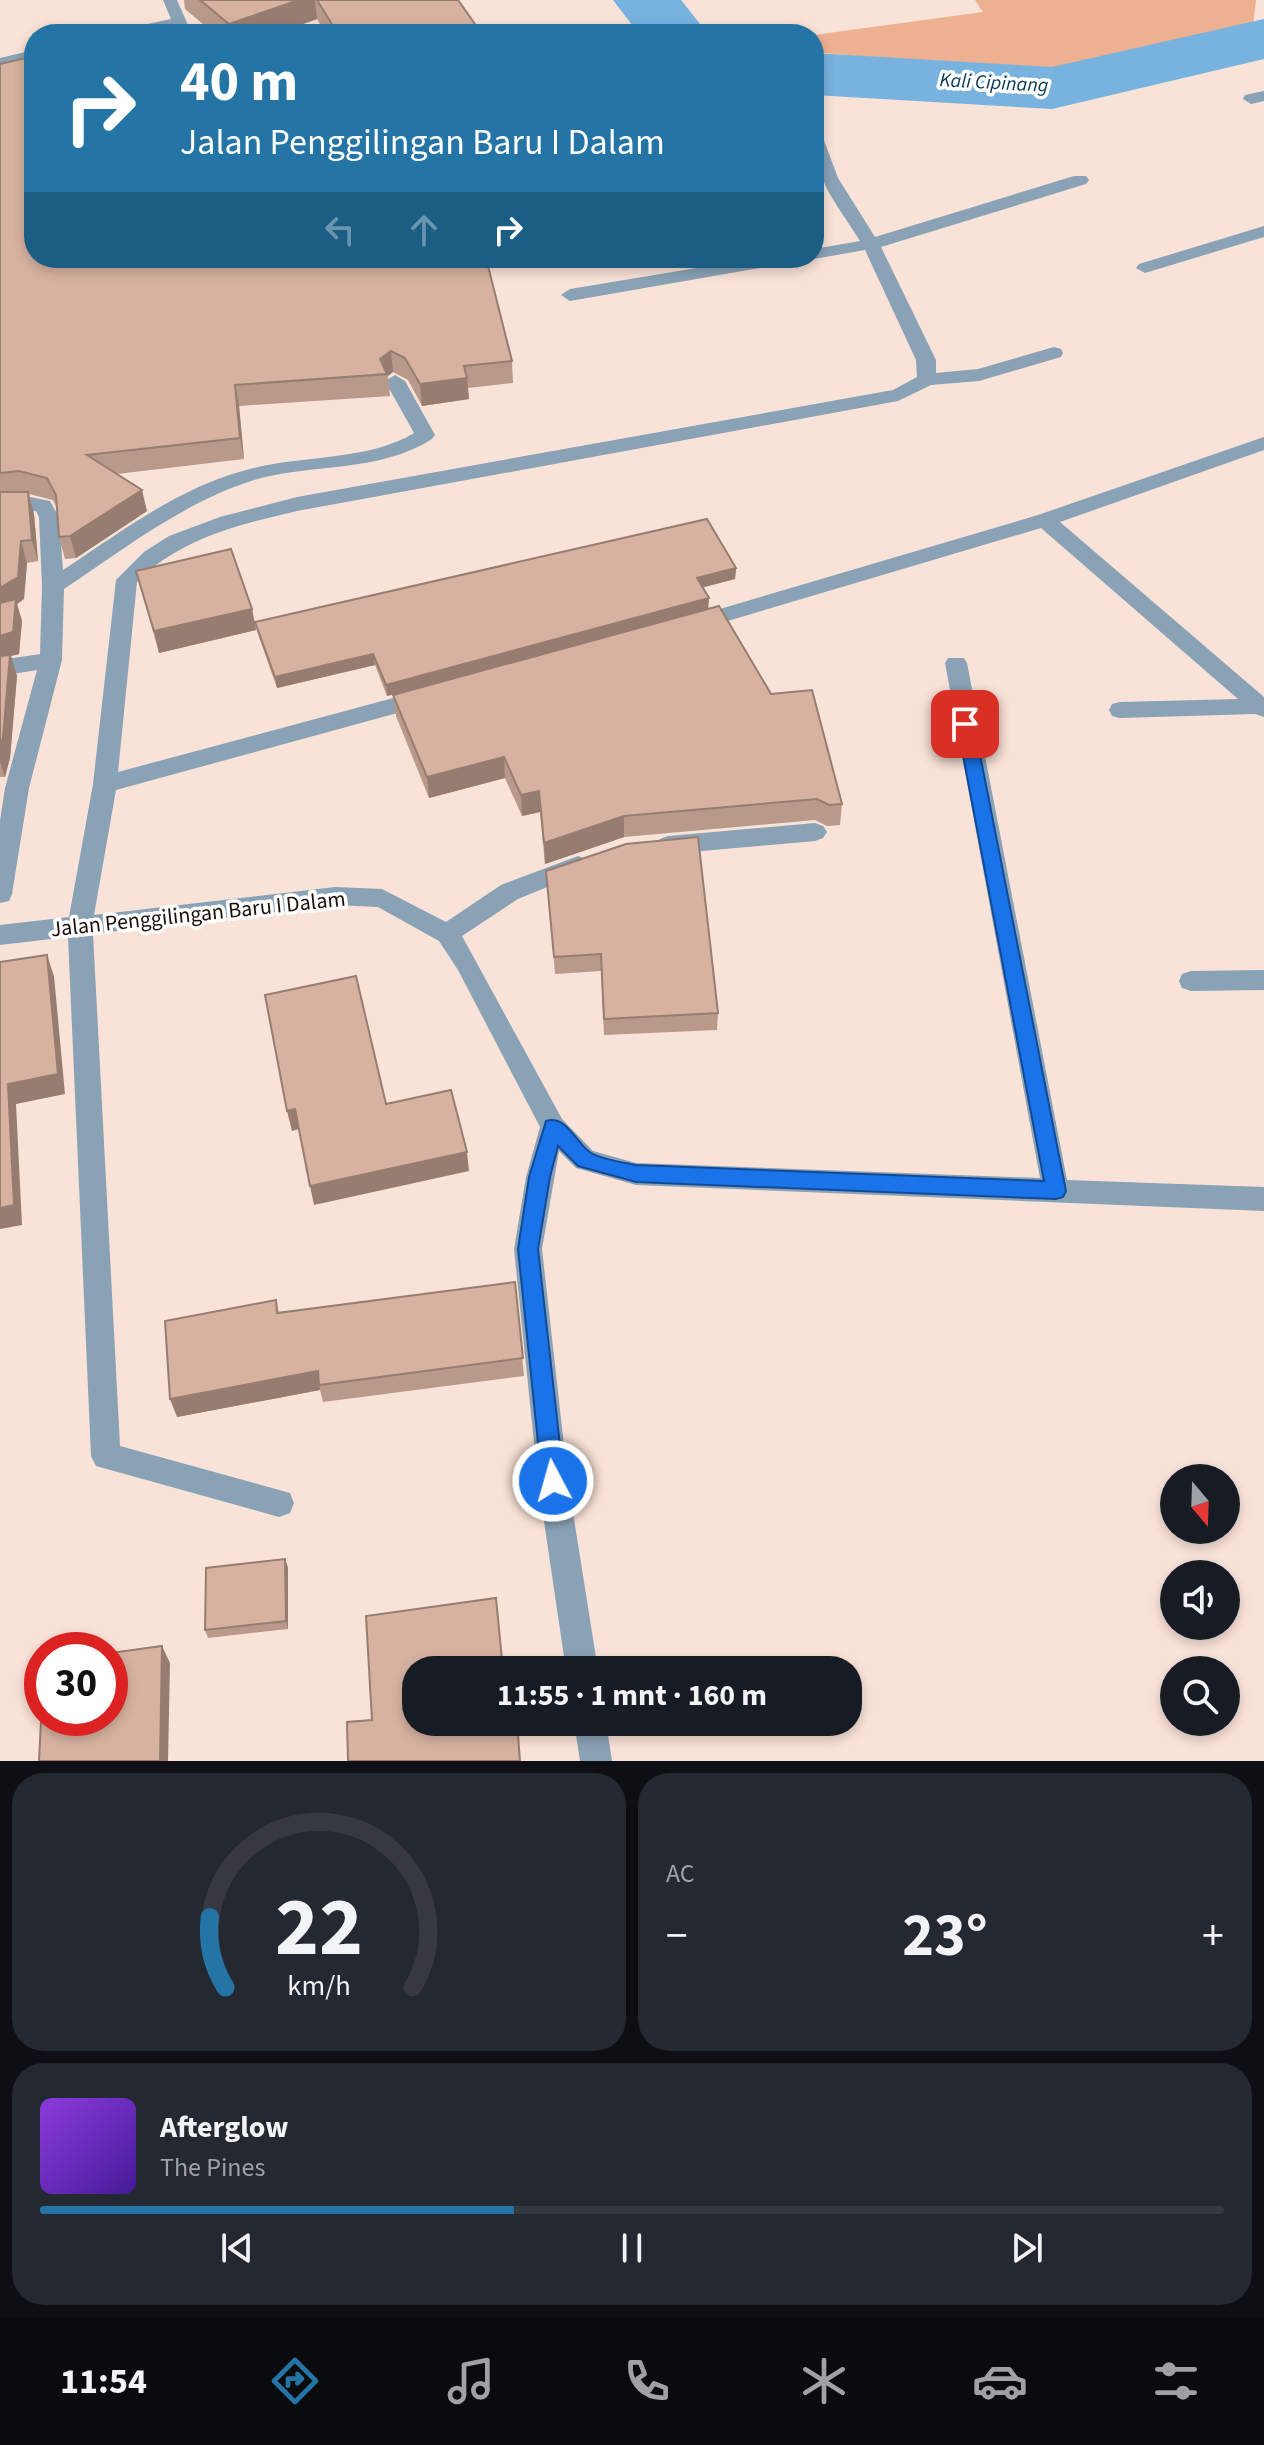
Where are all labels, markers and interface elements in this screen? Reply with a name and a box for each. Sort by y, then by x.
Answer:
text: 40 m [180,43,298,122]
icon: right [48,56,152,160]
water label: Kali Cipinang [939,66,1049,100]
text: Jalan Penggilingan Baru I Dalam [180,117,665,168]
icon: left [318,208,362,252]
icon: ahead [402,208,446,252]
icon: right [486,208,530,252]
pin [931,690,999,758]
icon: arrive [943,702,987,746]
street label: Jalan Penggilingan Baru I Dalam [49,883,347,945]
position arrow [511,1439,595,1523]
north arrow [1160,1464,1240,1544]
map controls [1160,1464,1240,1736]
button: sound [1160,1560,1240,1640]
speed limit sign: 30 [24,1632,128,1736]
button: search [1160,1656,1240,1736]
text: 11:55 · 1 mnt · 160 m [497,1674,767,1717]
text: AC [666,1855,695,1892]
text: 22 [275,1869,363,1987]
text: 23° [902,1894,988,1979]
text: − [666,1905,688,1968]
text: + [1202,1905,1224,1968]
text: km/h [287,1966,351,2006]
text: Afterglow [160,2106,288,2149]
text: The Pines [160,2149,265,2186]
icon: previous [215,2226,259,2270]
icon: pause [610,2226,654,2270]
icon: next [1005,2226,1049,2270]
icon: directions [267,2353,323,2409]
icon: music [443,2353,499,2409]
icon: phone [619,2353,675,2409]
icon: climate [796,2353,852,2409]
icon: car [972,2353,1028,2409]
icon: filters [1148,2353,1204,2409]
text: 11:54 [60,2356,147,2407]

